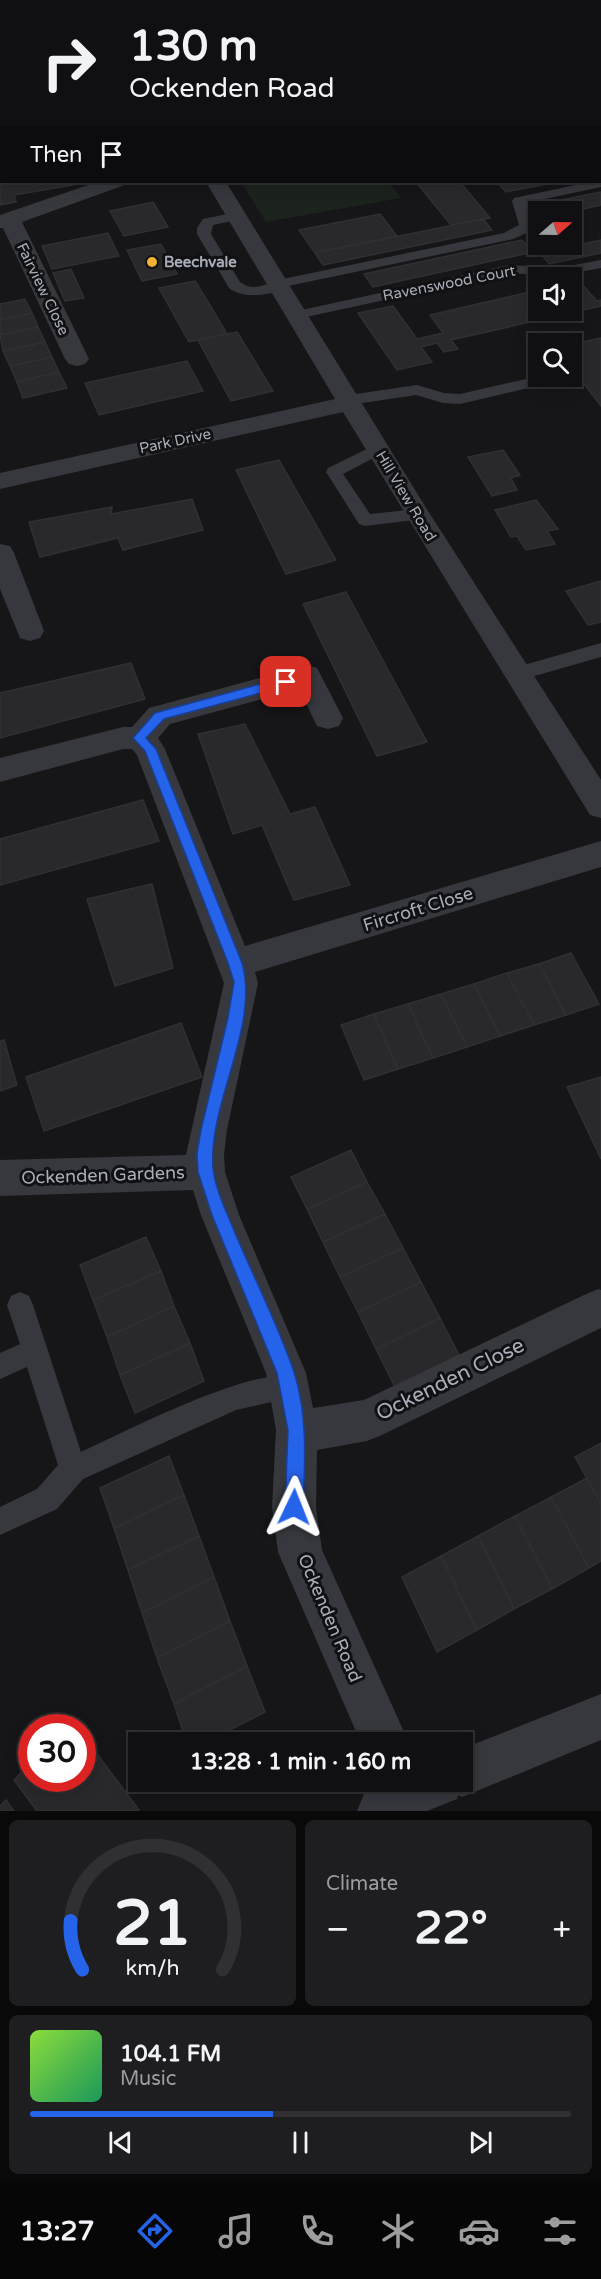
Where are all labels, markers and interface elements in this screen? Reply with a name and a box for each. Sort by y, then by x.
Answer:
text: 130 m [129,21,258,72]
icon: right [30,24,108,102]
text: Ockenden Road [129,72,335,105]
icon: arrive [95,138,128,171]
text: Then [30,142,83,168]
north arrow [528,201,582,255]
map controls [528,201,582,387]
street label: Fairview Close [13,240,73,338]
place label: Beechvale [164,253,237,271]
marker: Beechvale [145,255,159,269]
street label: Ravenswood Court [381,261,517,305]
button: sound [528,267,582,321]
button: search [528,333,582,387]
street label: Park Drive [137,425,213,457]
street label: Hill View Road [372,448,440,544]
pin [260,656,311,707]
icon: arrive [269,665,302,698]
street label: Fircroft Close [360,882,476,936]
street label: Ockenden Gardens [21,1161,185,1189]
street label: Ockenden Close [372,1333,528,1426]
position arrow [262,1475,326,1539]
street label: Ockenden Road [293,1551,367,1685]
speed limit sign: 30 [18,1714,96,1792]
text: 13:28 · 1 min · 160 m [190,1749,411,1775]
text: Climate [326,1872,398,1896]
text: 21 [113,1887,192,1962]
text: 22° [414,1902,488,1956]
text: − [326,1910,350,1949]
text: + [552,1910,571,1949]
text: km/h [126,1955,179,1981]
text: 104.1 FM [120,2041,221,2067]
text: Music [120,2067,176,2091]
icon: previous [104,2126,137,2159]
icon: pause [284,2126,317,2159]
icon: next [464,2126,497,2159]
icon: directions [134,2210,176,2252]
icon: music [215,2210,257,2252]
icon: phone [296,2210,338,2252]
icon: climate [377,2210,419,2252]
icon: car [458,2210,500,2252]
icon: filters [539,2210,581,2252]
text: 13:27 [20,2215,94,2248]

